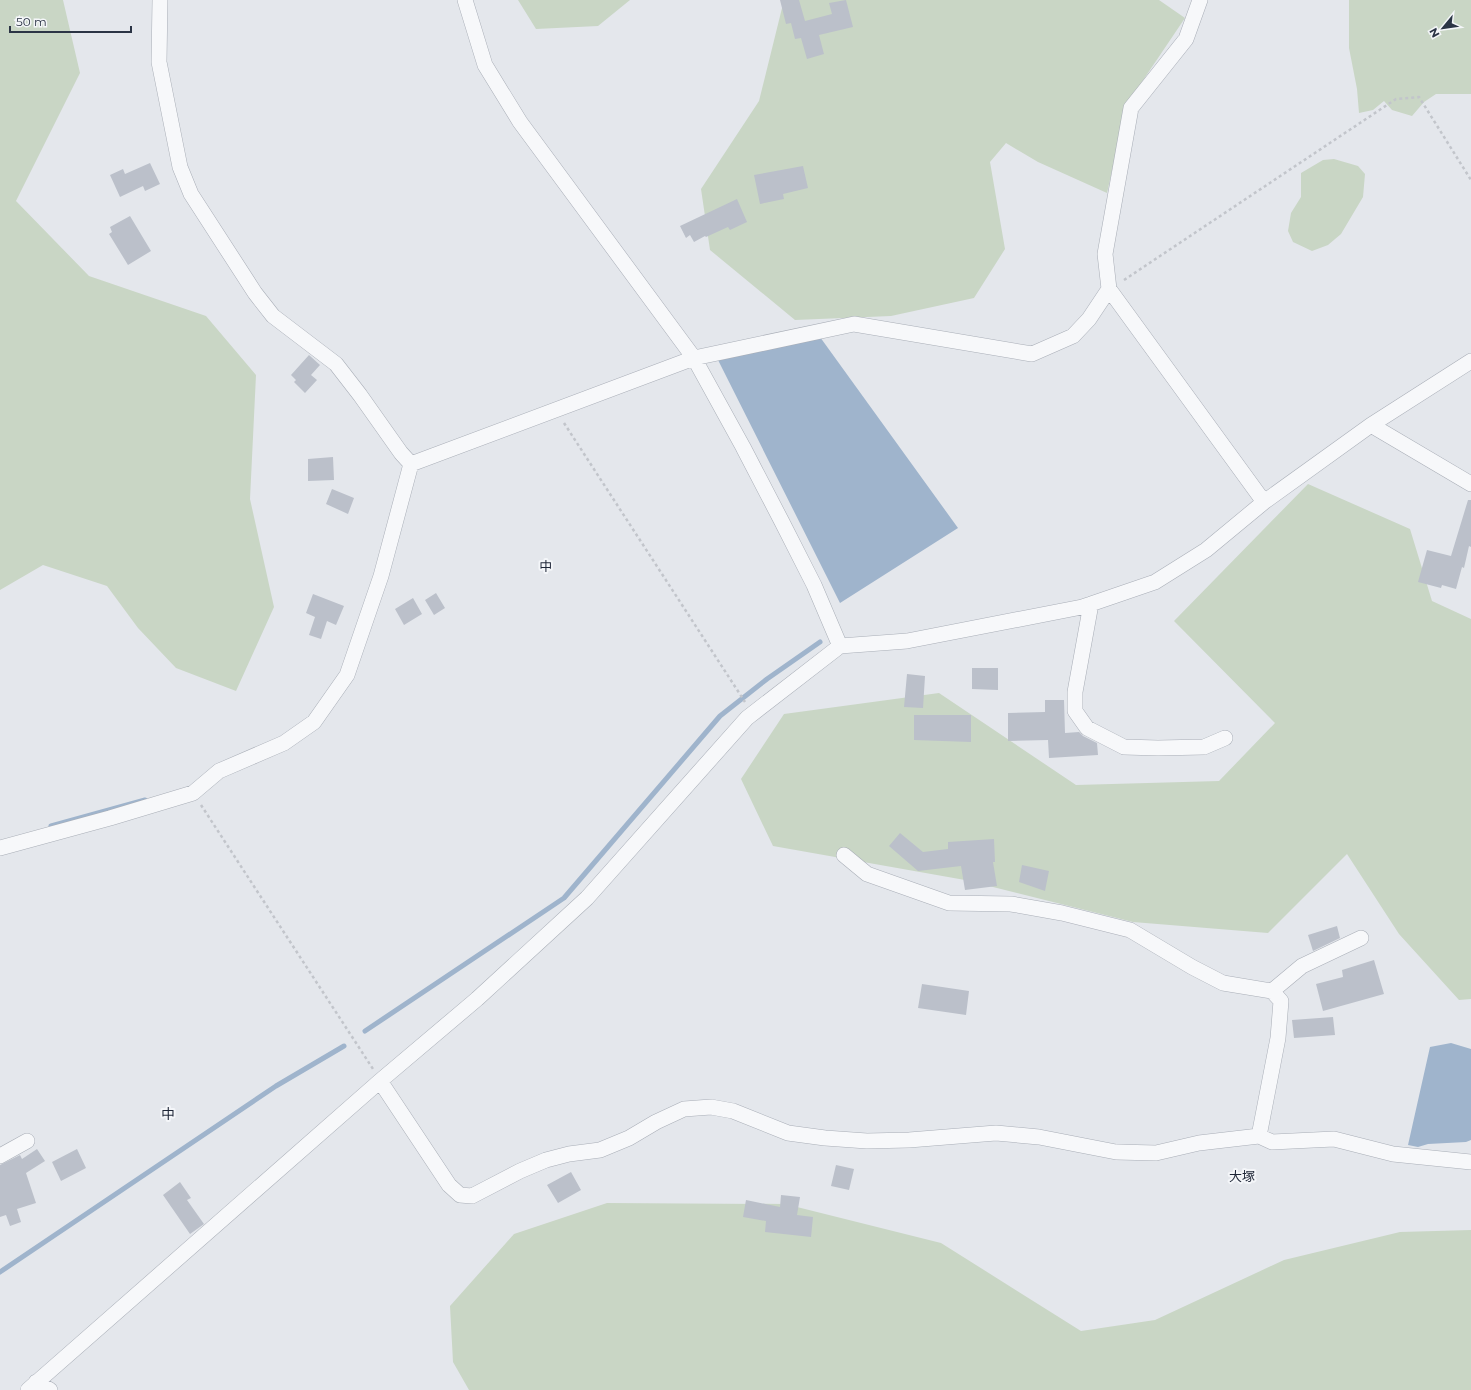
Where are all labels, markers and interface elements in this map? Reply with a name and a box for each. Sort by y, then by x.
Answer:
scale bar [10,8,131,34]
north arrow [1423,8,1463,48]
text: 50 m [16,14,47,29]
text: N [1426,26,1443,40]
district label: 中 [539,558,553,574]
district label: 中 [161,1105,175,1123]
district label: 大塚 [1229,1168,1255,1184]

